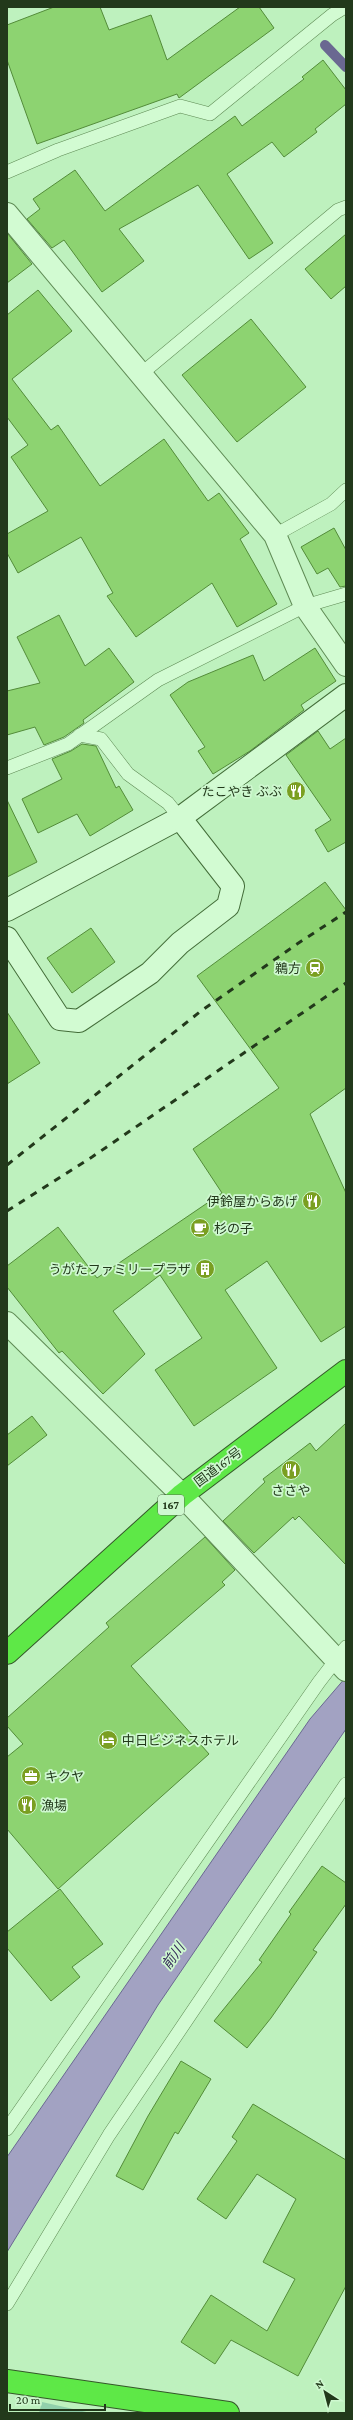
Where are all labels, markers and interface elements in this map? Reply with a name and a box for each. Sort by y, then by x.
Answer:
restaurant icon: たこやき ぶぶ [285,780,307,802]
place label: たこやき ぶぶ [202,784,282,799]
station icon: 鵜方 [304,957,326,979]
place label: 鵜方 [275,961,301,976]
restaurant icon: 伊鈴屋からあげ [301,1190,323,1212]
place label: 伊鈴屋からあげ [207,1194,298,1209]
cafe icon: 杉の子 [189,1217,211,1239]
place label: 杉の子 [214,1221,253,1236]
building icon: うがたファミリープラザ [194,1258,216,1280]
place label: うがたファミリープラザ [49,1262,191,1277]
street label: 国道167号 [191,1444,245,1490]
restaurant icon: ささや [280,1459,302,1481]
place label: ささや [271,1483,311,1498]
road number: 167 [158,1495,184,1515]
hotel icon: 中日ビジネスホテル [97,1729,119,1751]
place label: 中日ビジネスホテル [122,1733,239,1748]
office icon: キクヤ [20,1765,42,1787]
place label: キクヤ [45,1769,84,1784]
restaurant icon: 漁場 [16,1794,38,1816]
place label: 漁場 [41,1798,67,1813]
water label: 前川 [158,1938,189,1972]
north arrow [305,2372,345,2412]
text: N [313,2377,326,2391]
scale bar [10,2386,105,2412]
text: 20 m [16,2393,41,2407]

